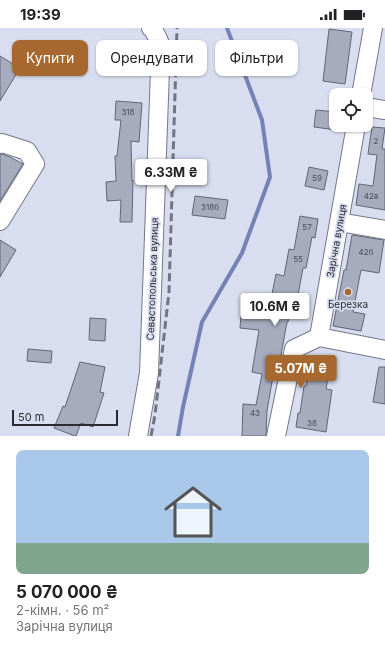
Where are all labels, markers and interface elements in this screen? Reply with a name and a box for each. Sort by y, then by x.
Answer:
text: 19:39 [20,5,61,24]
chip: Купити [12,40,88,76]
chip: Орендувати [96,40,207,76]
chip: Фільтри [215,40,298,76]
map controls [329,88,373,132]
button: locate [329,88,373,132]
house number: 318 [121,107,135,117]
house number: 2 [374,136,379,146]
pin: 6.33M ₴ [134,159,208,193]
text: 6.33M ₴ [144,164,198,180]
house number: 59 [312,173,322,183]
house number: 42а [364,191,378,201]
house number: 318б [201,202,219,212]
street label: Зарічна вулиця [324,203,348,279]
street label: Севастопольська вулиця [144,217,160,341]
house number: 57 [302,222,312,232]
house number: 42б [359,247,374,257]
house number: 55 [293,254,303,264]
marker: Березка [343,287,353,297]
pin: 10.6M ₴ [238,293,312,327]
text: 10.6M ₴ [249,298,301,314]
place label: Березка [328,298,368,310]
pin: 5.07M ₴ [264,355,338,389]
text: 5.07M ₴ [275,360,327,376]
scale bar [12,408,118,427]
house number: 43 [250,408,260,418]
text: 50 m [18,410,44,424]
house number: 38 [307,418,317,428]
icon: home [157,476,229,548]
text: 5 070 000 ₴ [16,582,118,602]
text: 2-кімн. · 56 m² [16,602,109,618]
text: Зарічна вулиця [16,618,113,634]

